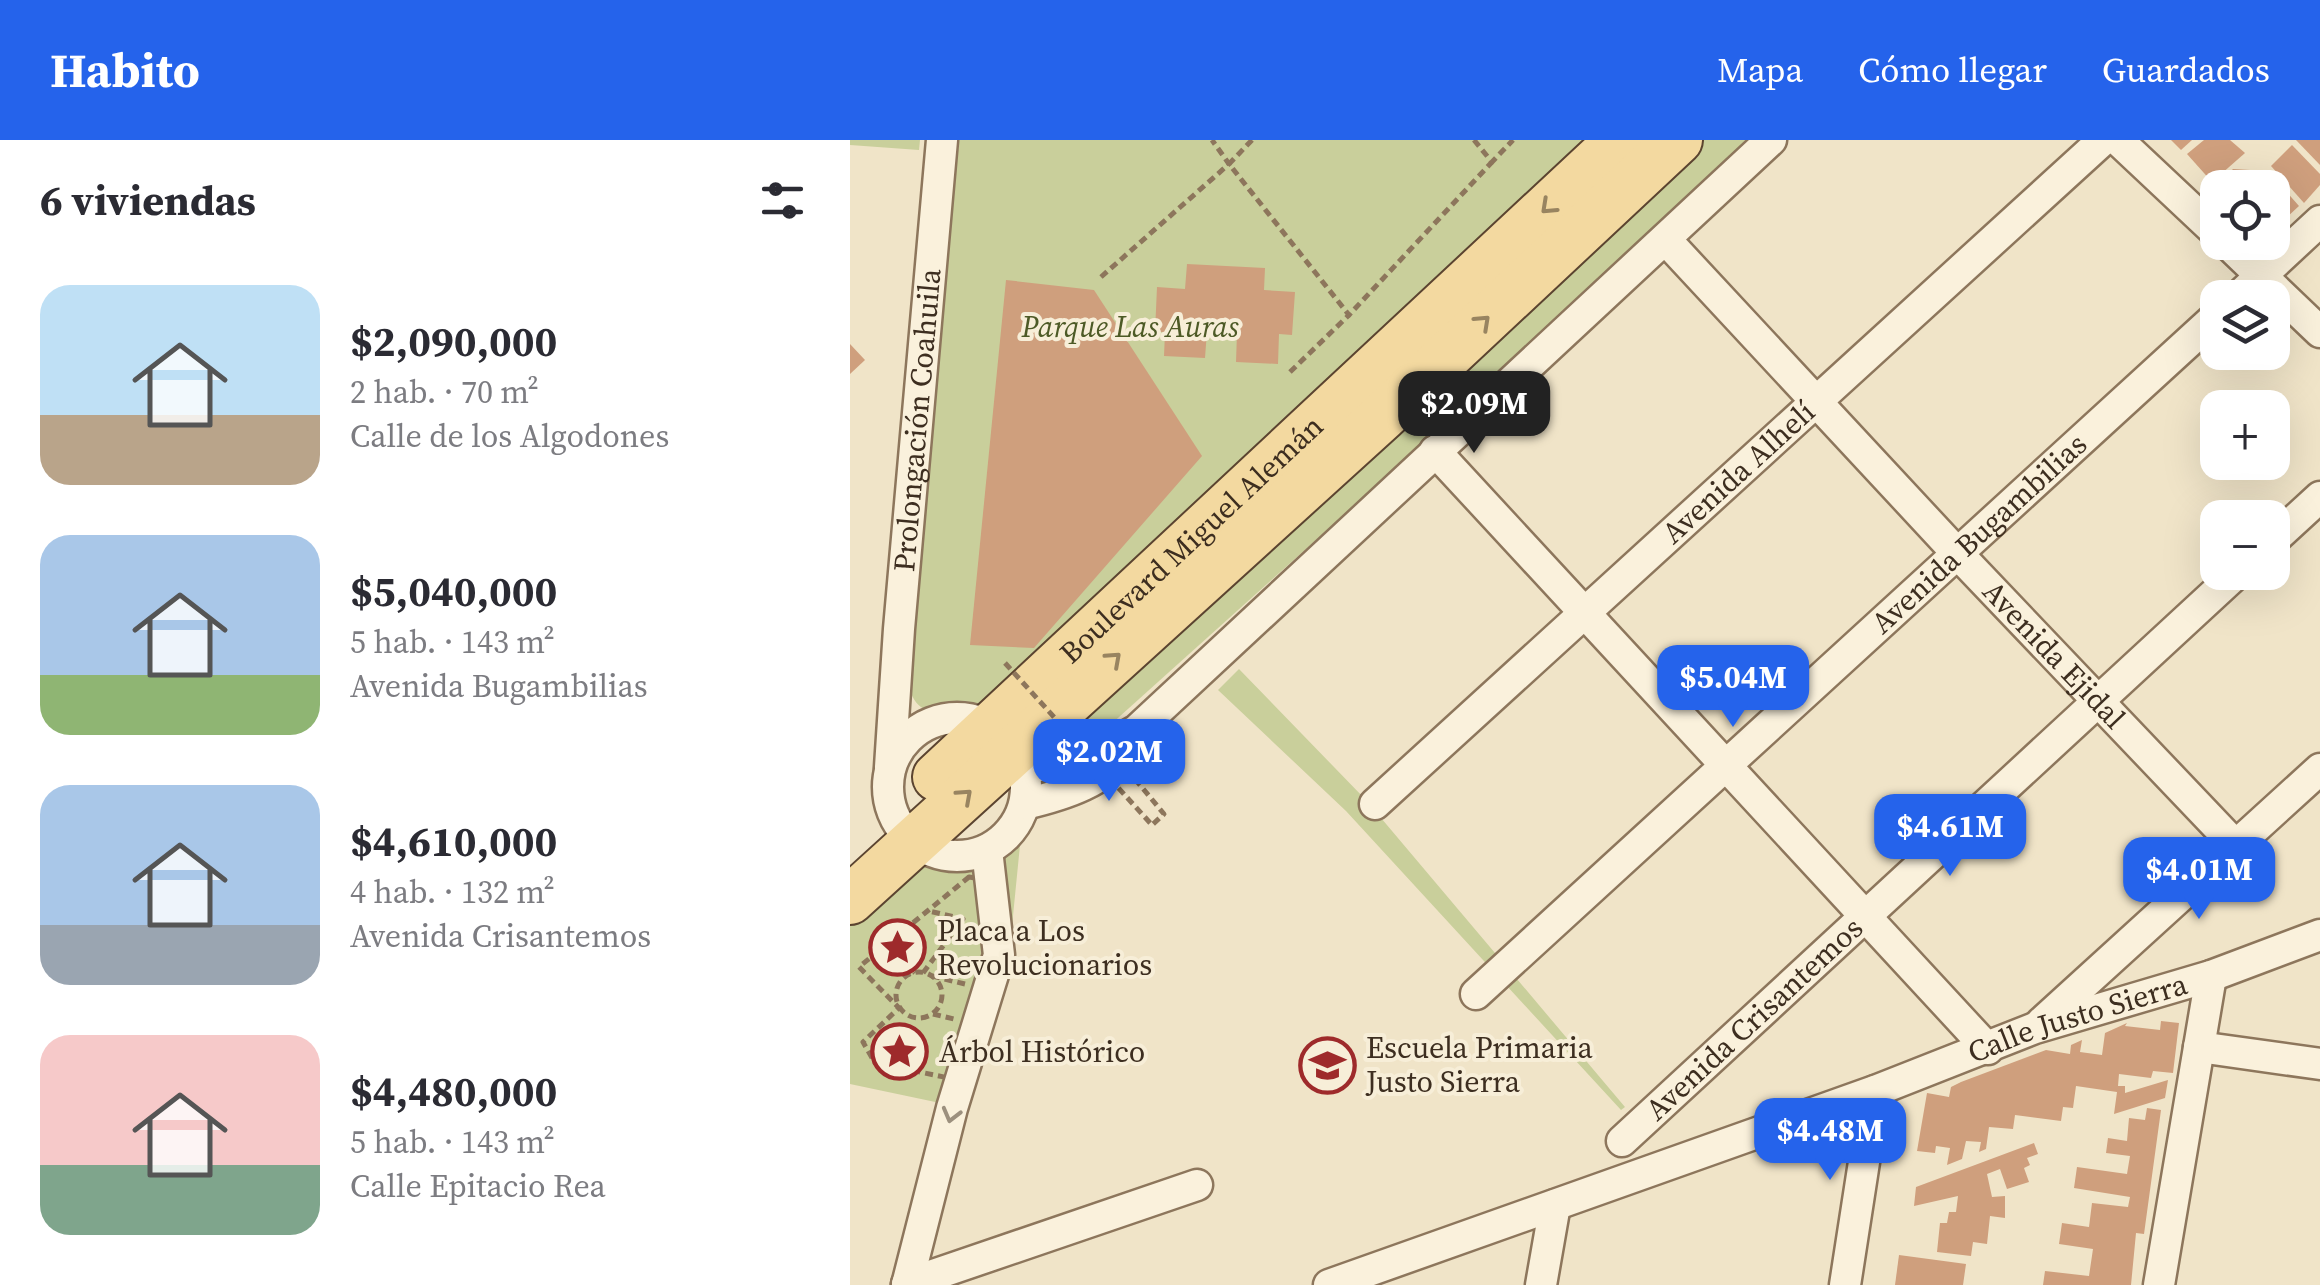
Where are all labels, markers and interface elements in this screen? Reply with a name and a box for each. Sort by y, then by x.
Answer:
text: Habito [50,37,200,103]
text: Mapa [1717,46,1803,94]
text: Cómo llegar [1858,46,2047,94]
text: Guardados [2102,46,2270,94]
map controls [2200,170,2290,590]
button: locate [2200,170,2290,260]
text: 6 viviendas [40,171,256,229]
icon: filters [755,173,810,228]
one-way arrow [1542,195,1560,213]
street label: Prolongación Coahuila [883,266,951,573]
button: layers [2200,280,2290,370]
park label: Parque Las Auras [1021,306,1239,347]
text: $2,090,000 [350,312,557,370]
one-way arrow [1471,316,1490,334]
icon: home [120,325,240,445]
text: 2 hab. · 70 m² [350,370,539,414]
pin: $2.09M [1393,371,1555,456]
text: $2.09M [1420,381,1528,425]
button: + [2200,390,2290,480]
street label: Avenida Alhelí [1653,392,1824,553]
street label: Boulevard Miguel Alemán [1050,406,1332,673]
text: Calle de los Algodones [350,414,669,458]
street label: Avenida Bugambilias [1862,424,2096,643]
button: − [2200,500,2290,590]
text: $5,040,000 [350,562,557,620]
street label: Avenida Ejidal [1974,571,2135,738]
icon: home [120,575,240,695]
text: 5 hab. · 143 m² [350,620,555,664]
pin: $5.04M [1652,645,1814,730]
one-way arrow [1102,653,1120,671]
text: $5.04M [1679,655,1787,699]
text: Avenida Bugambilias [350,664,648,708]
pin: $2.02M [1028,719,1190,804]
text: $2.02M [1055,729,1163,773]
one-way arrow [953,789,971,807]
pin: $4.61M [1869,794,2031,879]
text: $4.61M [1896,804,2004,848]
text: $4,610,000 [350,812,557,870]
icon: home [120,825,240,945]
pin: $4.01M [2118,837,2280,922]
text: $4.01M [2145,847,2253,891]
text: 4 hab. · 132 m² [350,870,555,914]
street label: Avenida Crisantemos [1636,908,1872,1129]
place label: Placa a Los Revolucionarios [937,910,1152,985]
text: Avenida Crisantemos [350,914,651,958]
place icon: Placa a Los Revolucionarios [868,918,928,978]
street label: Calle Justo Sierra [1962,963,2193,1072]
place icon: Árbol Histórico [870,1022,930,1082]
place label: Escuela Primaria Justo Sierra [1365,1027,1594,1102]
place label: Árbol Histórico [939,1031,1145,1072]
school or university icon: Escuela Primaria Justo Sierra [1297,1035,1357,1095]
text: $4,480,000 [350,1062,557,1120]
icon: home [120,1075,240,1195]
pin: $4.48M [1749,1098,1911,1183]
one-way arrow [941,1106,962,1123]
text: $4.48M [1776,1108,1884,1152]
text: 5 hab. · 143 m² [350,1120,555,1164]
text: Calle Epitacio Rea [350,1164,606,1208]

